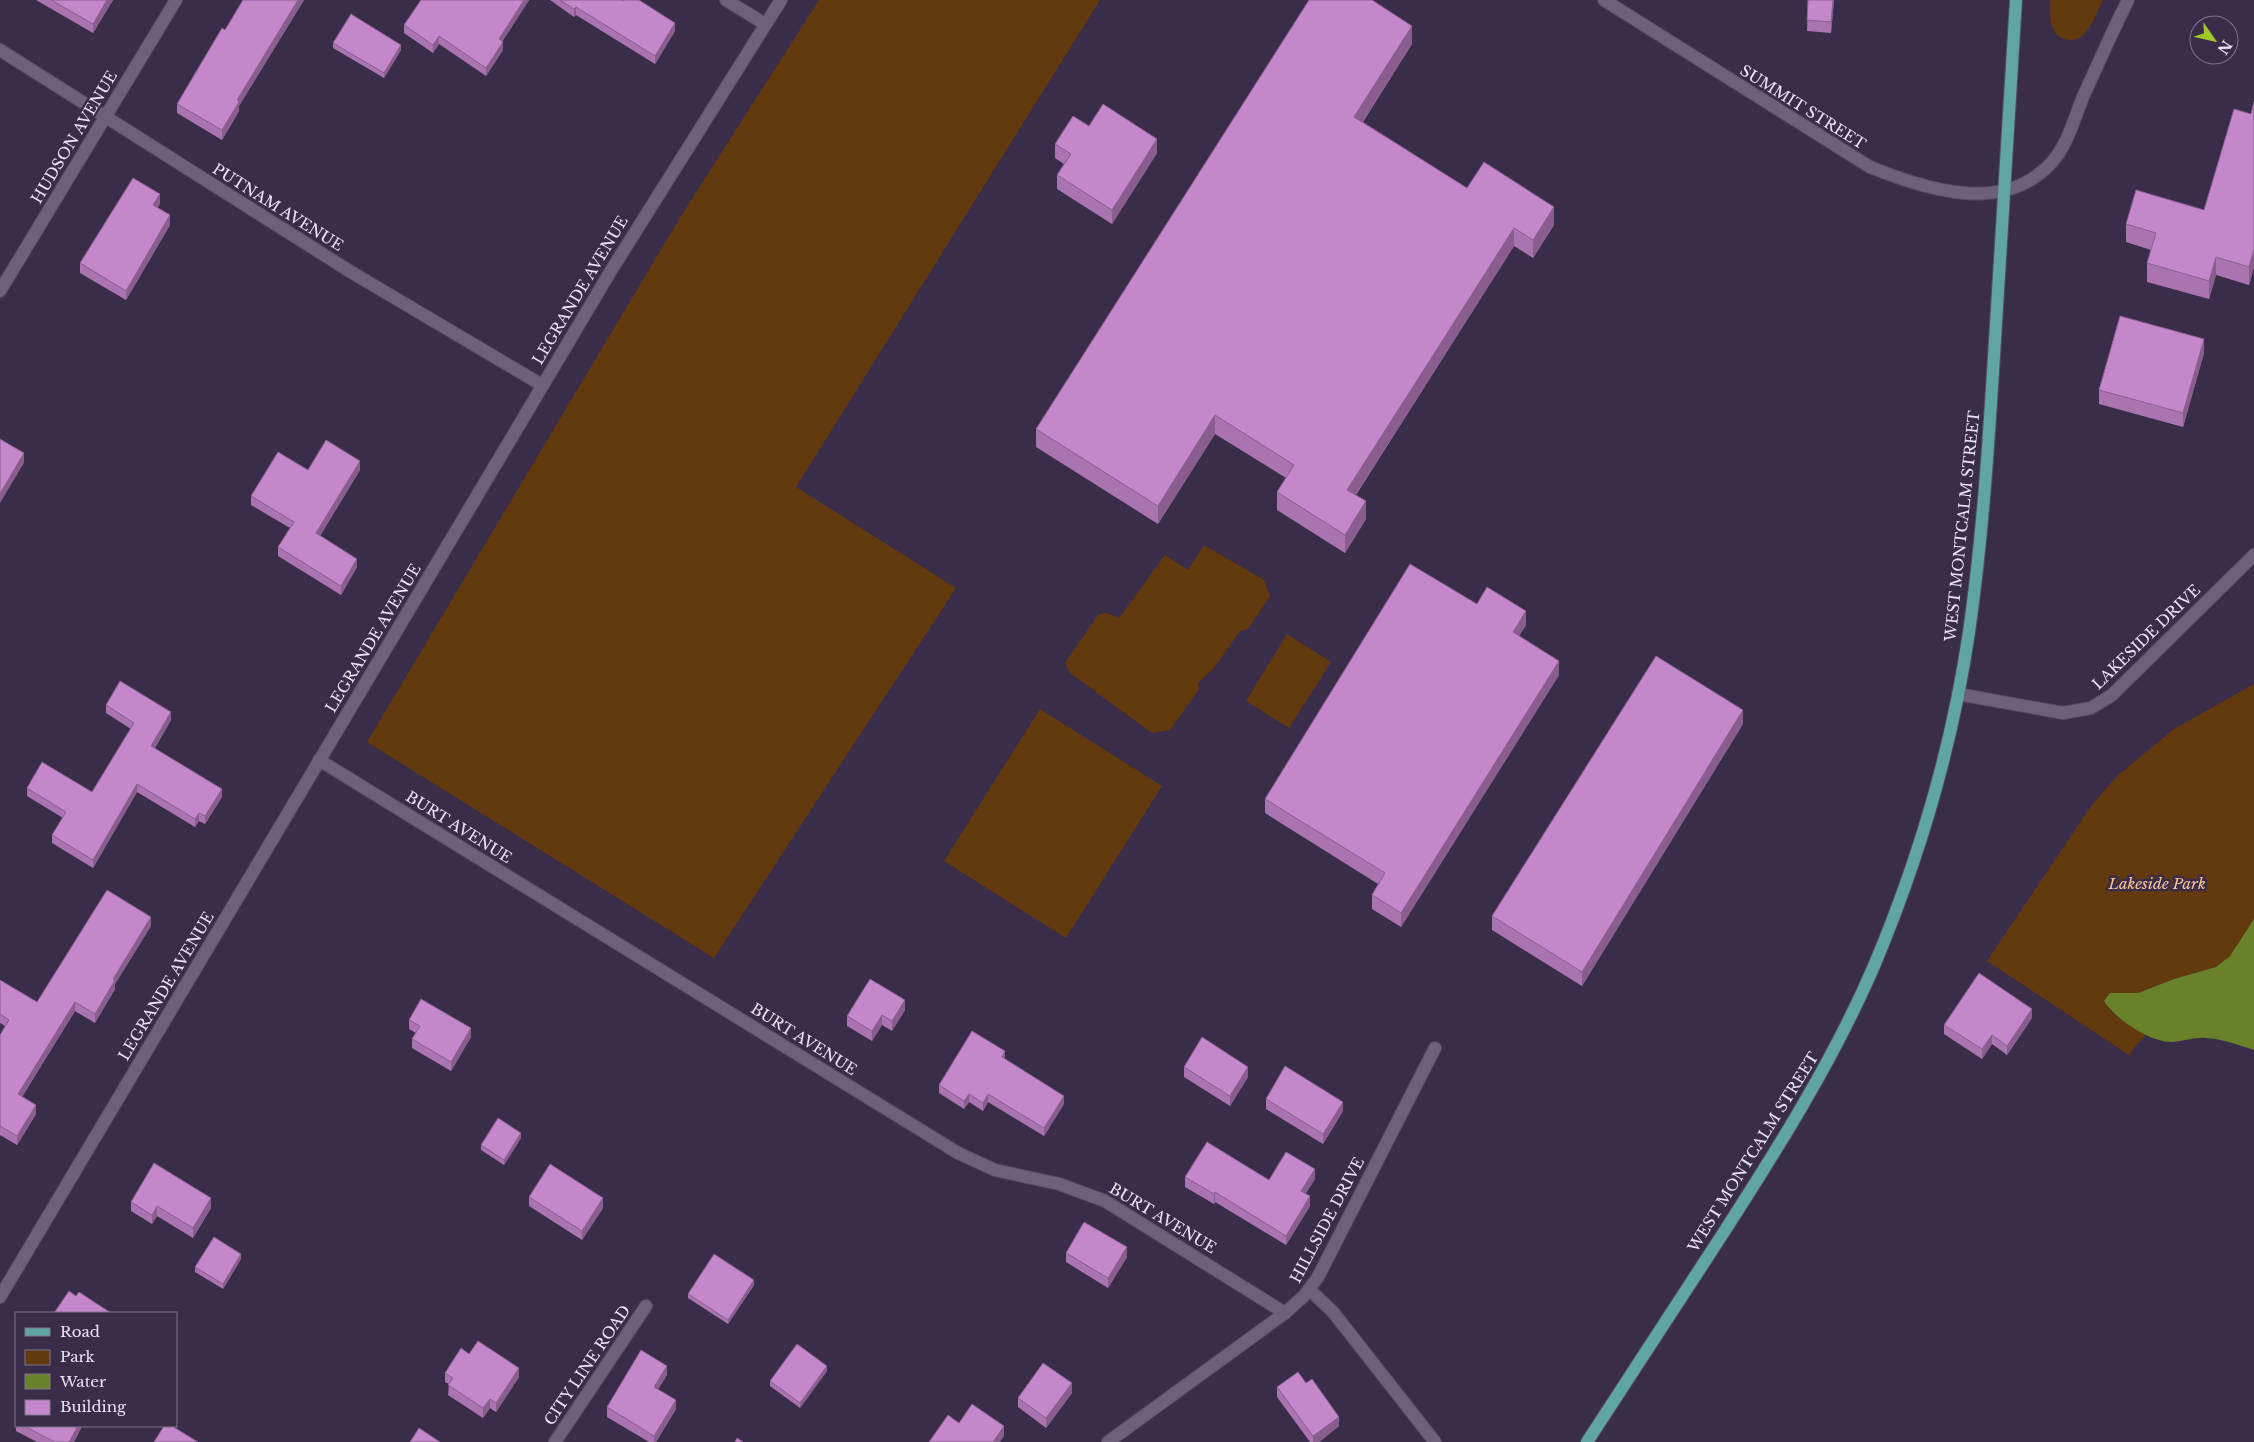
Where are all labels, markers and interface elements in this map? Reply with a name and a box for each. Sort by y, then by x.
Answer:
north arrow [2189,15,2239,65]
text: N [2214,37,2236,58]
street label: SUMMIT STREET [1737,61,1869,153]
street label: HUDSON AVENUE [27,67,121,207]
street label: PUTNAM AVENUE [209,159,347,255]
street label: LEGRANDE AVENUE [528,212,632,368]
street label: WEST MONTCALM STREET [1940,410,1984,643]
street label: LEGRANDE AVENUE [321,560,425,716]
street label: LAKESIDE DRIVE [2088,580,2204,693]
street label: BURT AVENUE [402,787,516,867]
park label: Lakeside Park [2107,874,2206,893]
street label: LEGRANDE AVENUE [114,908,218,1064]
street label: BURT AVENUE [747,999,861,1079]
street label: WEST MONTCALM STREET [1683,1049,1823,1256]
street label: HILLSIDE DRIVE [1286,1154,1368,1286]
street label: BURT AVENUE [1106,1179,1220,1257]
street label: CITY LINE ROAD [540,1301,634,1429]
legend [15,1312,178,1427]
text: Road [60,1322,100,1341]
text: Park [60,1347,96,1366]
text: Water [59,1372,107,1391]
text: Building [60,1397,127,1416]

